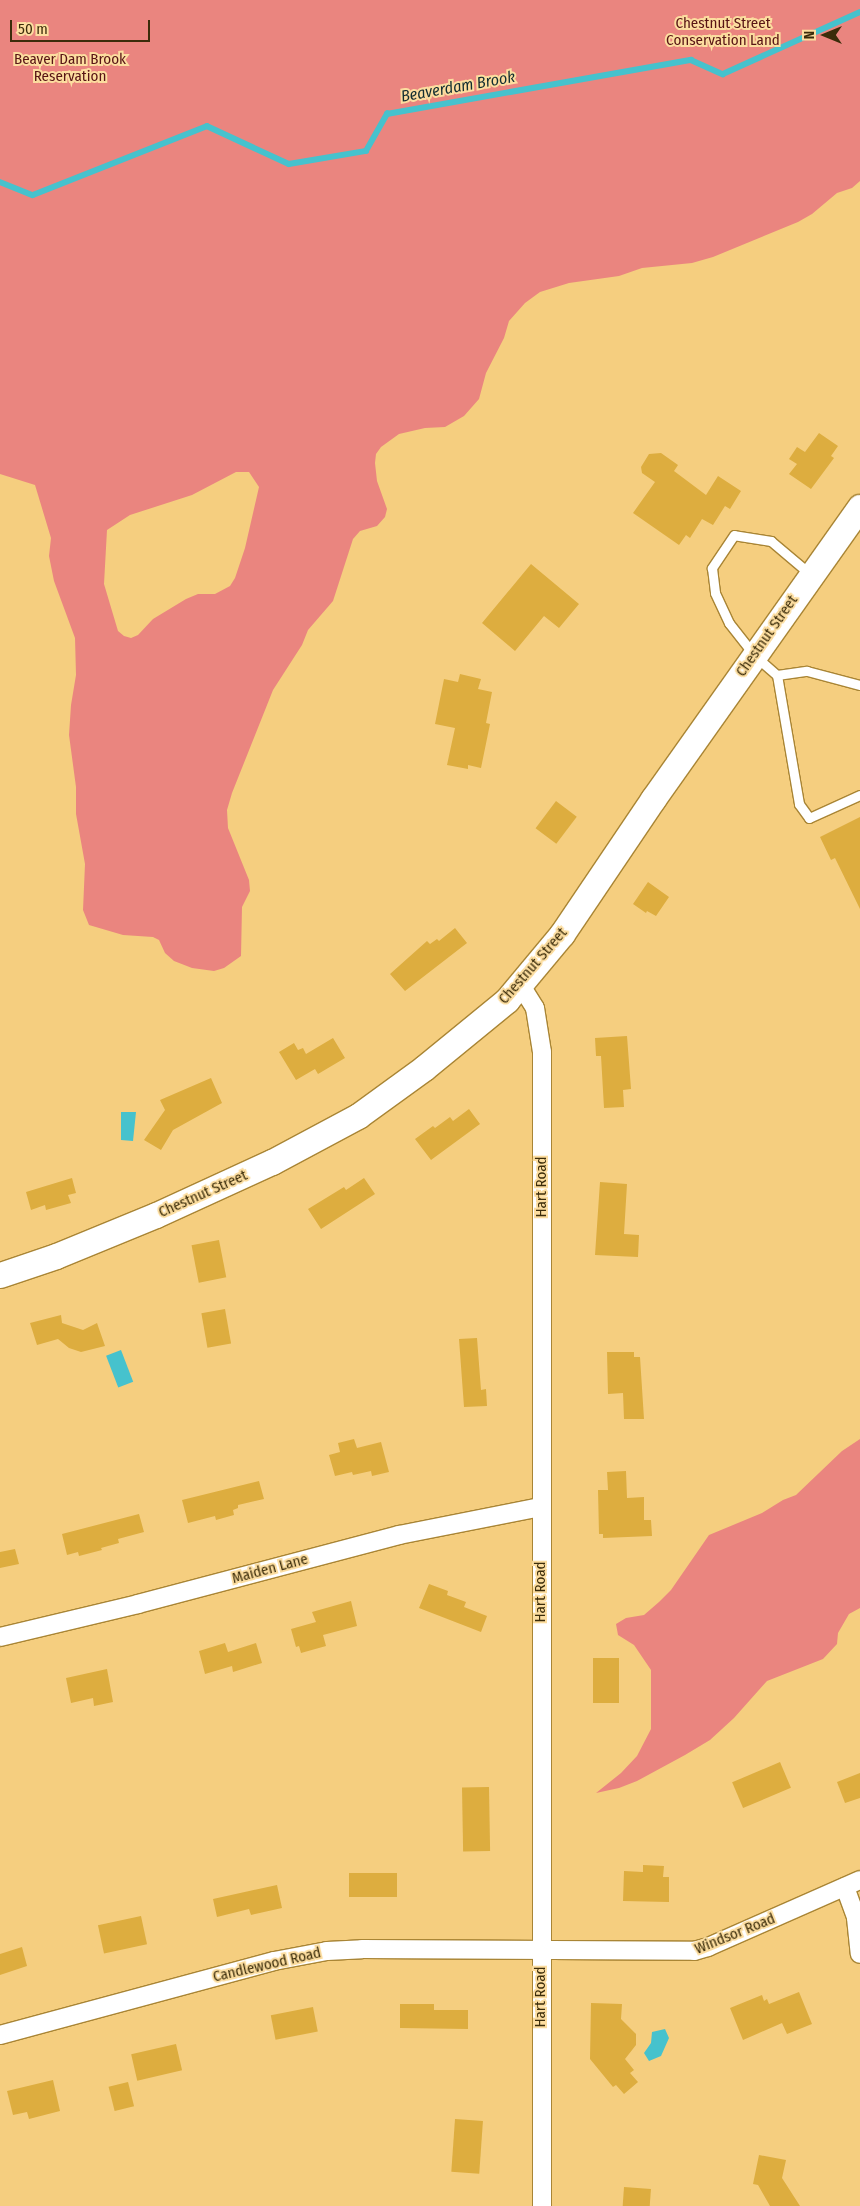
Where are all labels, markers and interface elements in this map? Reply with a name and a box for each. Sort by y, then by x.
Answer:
scale bar [12,10,152,42]
north arrow [800,10,850,60]
park label: Chestnut Street Conservation Land [666,14,780,49]
text: 50 m [18,20,48,38]
text: N [801,31,818,39]
park label: Beaver Dam Brook Reservation [14,50,126,85]
water label: Beaverdam Brook [399,68,517,106]
street label: Chestnut Street [732,592,802,680]
street label: Chestnut Street [495,924,571,1008]
street label: Hart Road [533,1156,551,1218]
street label: Chestnut Street [156,1166,250,1222]
street label: Maiden Lane [230,1550,310,1588]
street label: Hart Road [532,1561,550,1623]
street label: Windsor Road [692,1910,778,1958]
street label: Candlewood Road [211,1944,323,1986]
street label: Hart Road [532,1966,550,2028]

